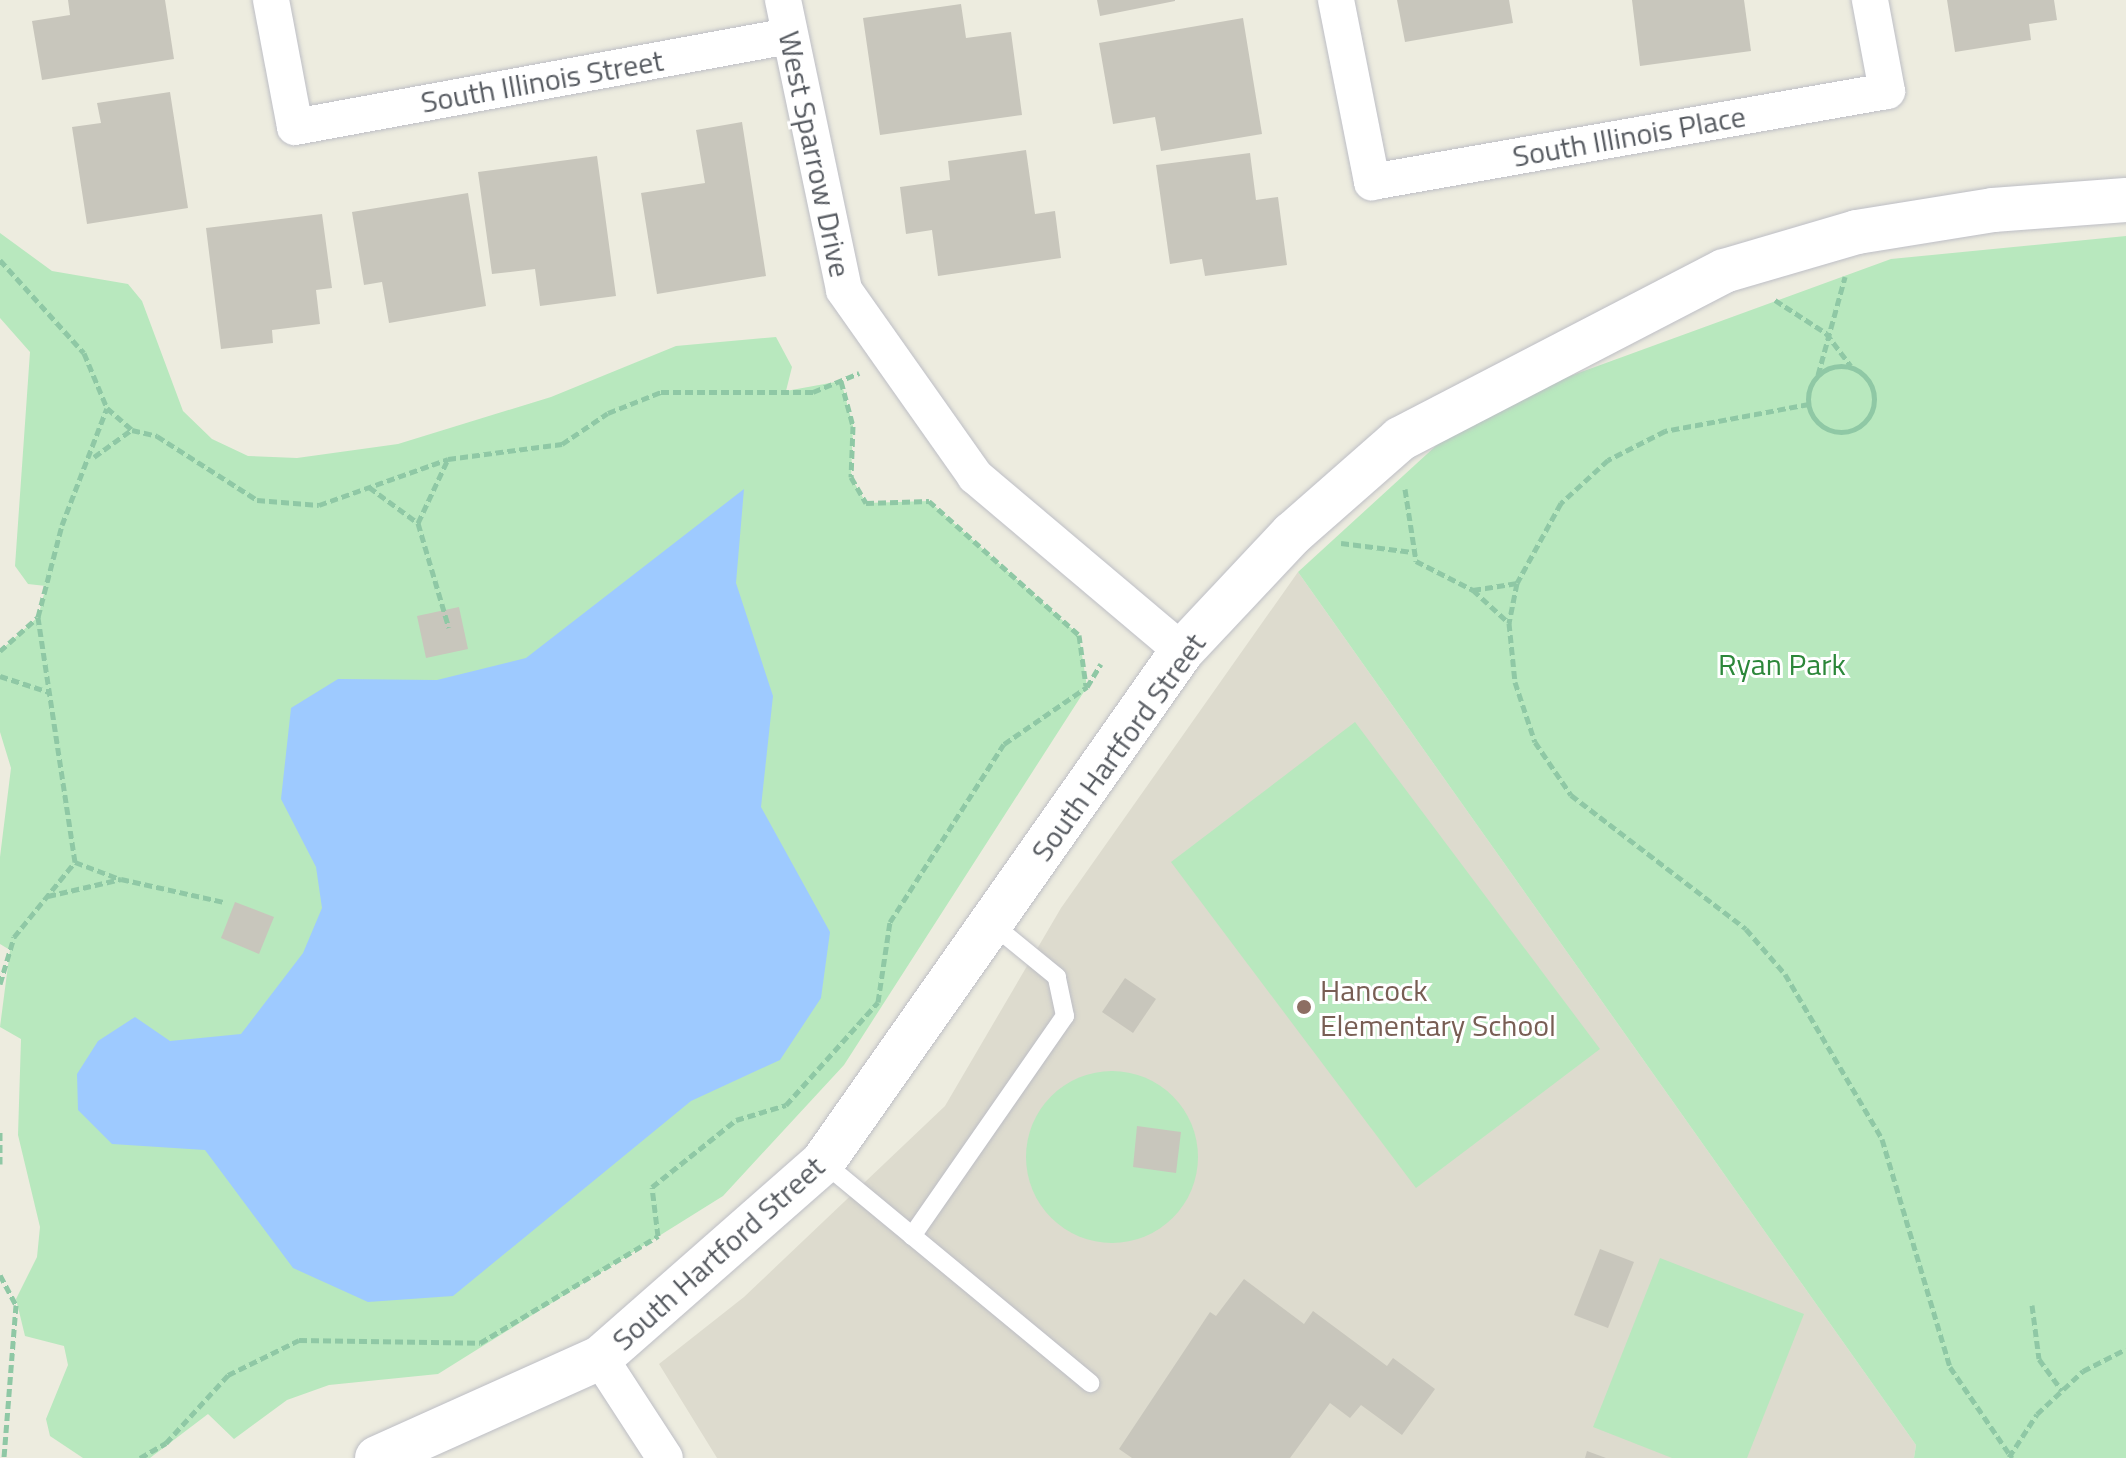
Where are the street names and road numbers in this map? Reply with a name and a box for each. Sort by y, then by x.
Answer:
street label: West Sparrow Drive [771,28,859,280]
street label: South Illinois Street [418,42,666,120]
street label: South Illinois Place [1510,98,1748,174]
street label: South Hartford Street [1023,626,1213,868]
street label: South Hartford Street [605,1148,831,1358]

